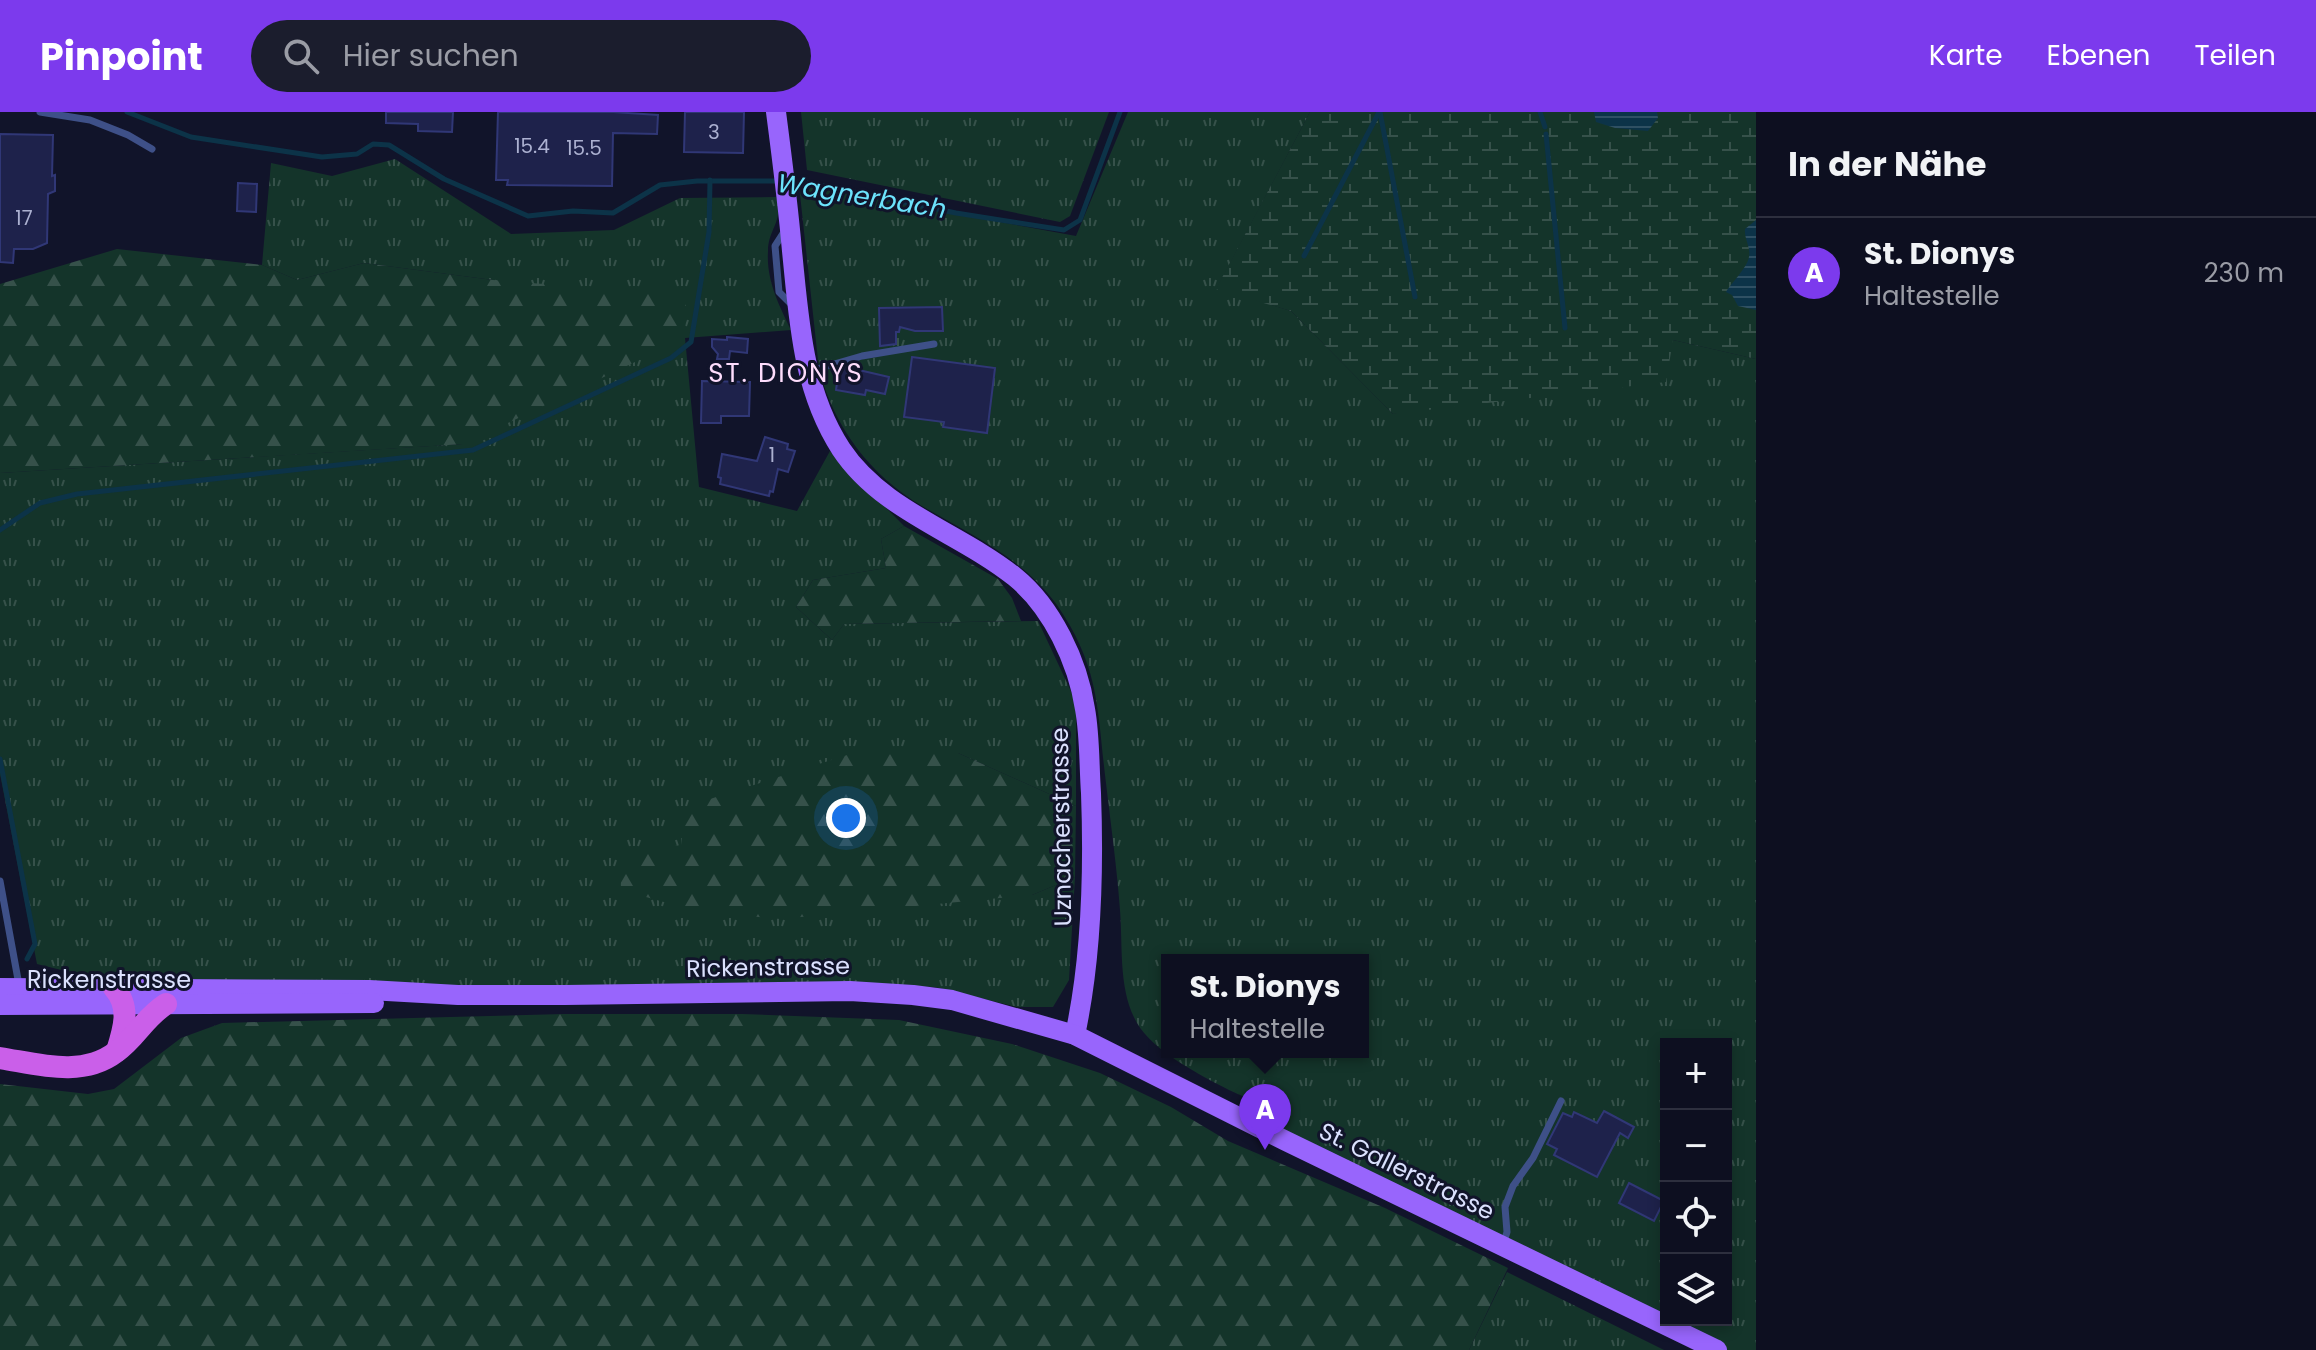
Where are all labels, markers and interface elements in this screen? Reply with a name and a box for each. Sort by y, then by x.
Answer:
search box [251,20,811,92]
text: Pinpoint [40,30,203,83]
icon: search [279,34,323,78]
text: Hier suchen [343,34,519,77]
text: Karte [1929,36,2003,75]
text: Ebenen [2047,36,2150,75]
text: Teilen [2194,36,2276,75]
house number: 3 [708,118,720,146]
house number: 15.4 [514,132,550,160]
house number: 15.5 [566,134,602,162]
text: In der Nähe [1788,140,1986,188]
water label: Wagnerbach [775,165,949,227]
house number: 17 [15,204,33,232]
text: St. Dionys [1864,232,2015,275]
text: A [1804,255,1824,291]
text: 230 m [2204,255,2284,291]
text: Haltestelle [1864,278,2000,314]
district label: ST. DIONYS [708,355,864,391]
house number: 1 [769,441,775,469]
street label: Uznacherstrasse [1043,727,1079,927]
your location [826,798,866,838]
street label: Rickenstrasse [686,949,850,985]
popup [1161,954,1369,1058]
street label: Rickenstrasse [27,963,191,996]
text: St. Dionys [1189,965,1341,1008]
text: Haltestelle [1189,1011,1325,1047]
map controls [1660,1038,1732,1326]
button: + [1660,1038,1732,1110]
pin: A [1239,1084,1291,1150]
button: − [1660,1110,1732,1182]
street label: St. Gallerstrasse [1314,1114,1500,1228]
button: locate [1660,1182,1732,1254]
button: layers [1660,1254,1732,1326]

